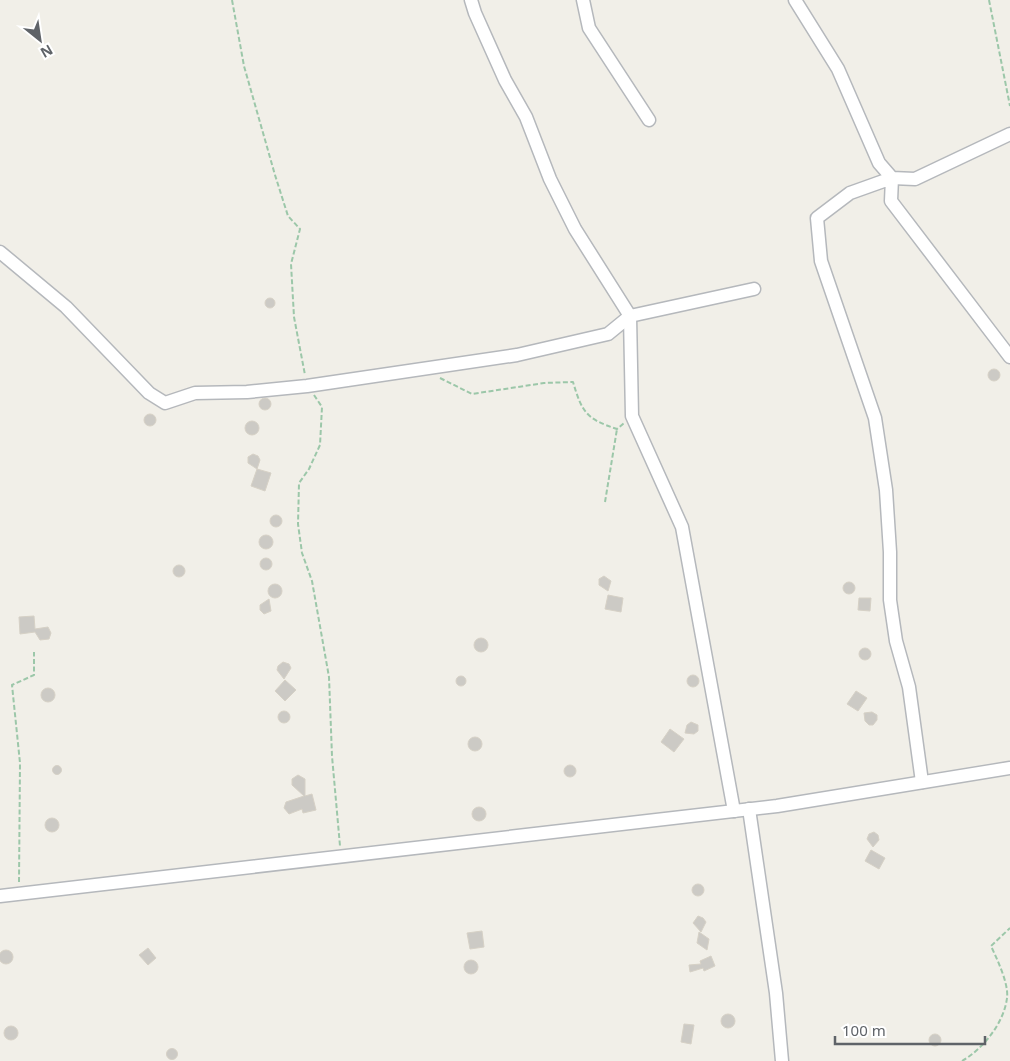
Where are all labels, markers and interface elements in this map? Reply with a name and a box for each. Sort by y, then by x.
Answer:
north arrow [15,15,65,65]
text: N [37,41,56,63]
scale bar [835,1014,985,1046]
text: 100 m [842,1020,886,1040]

